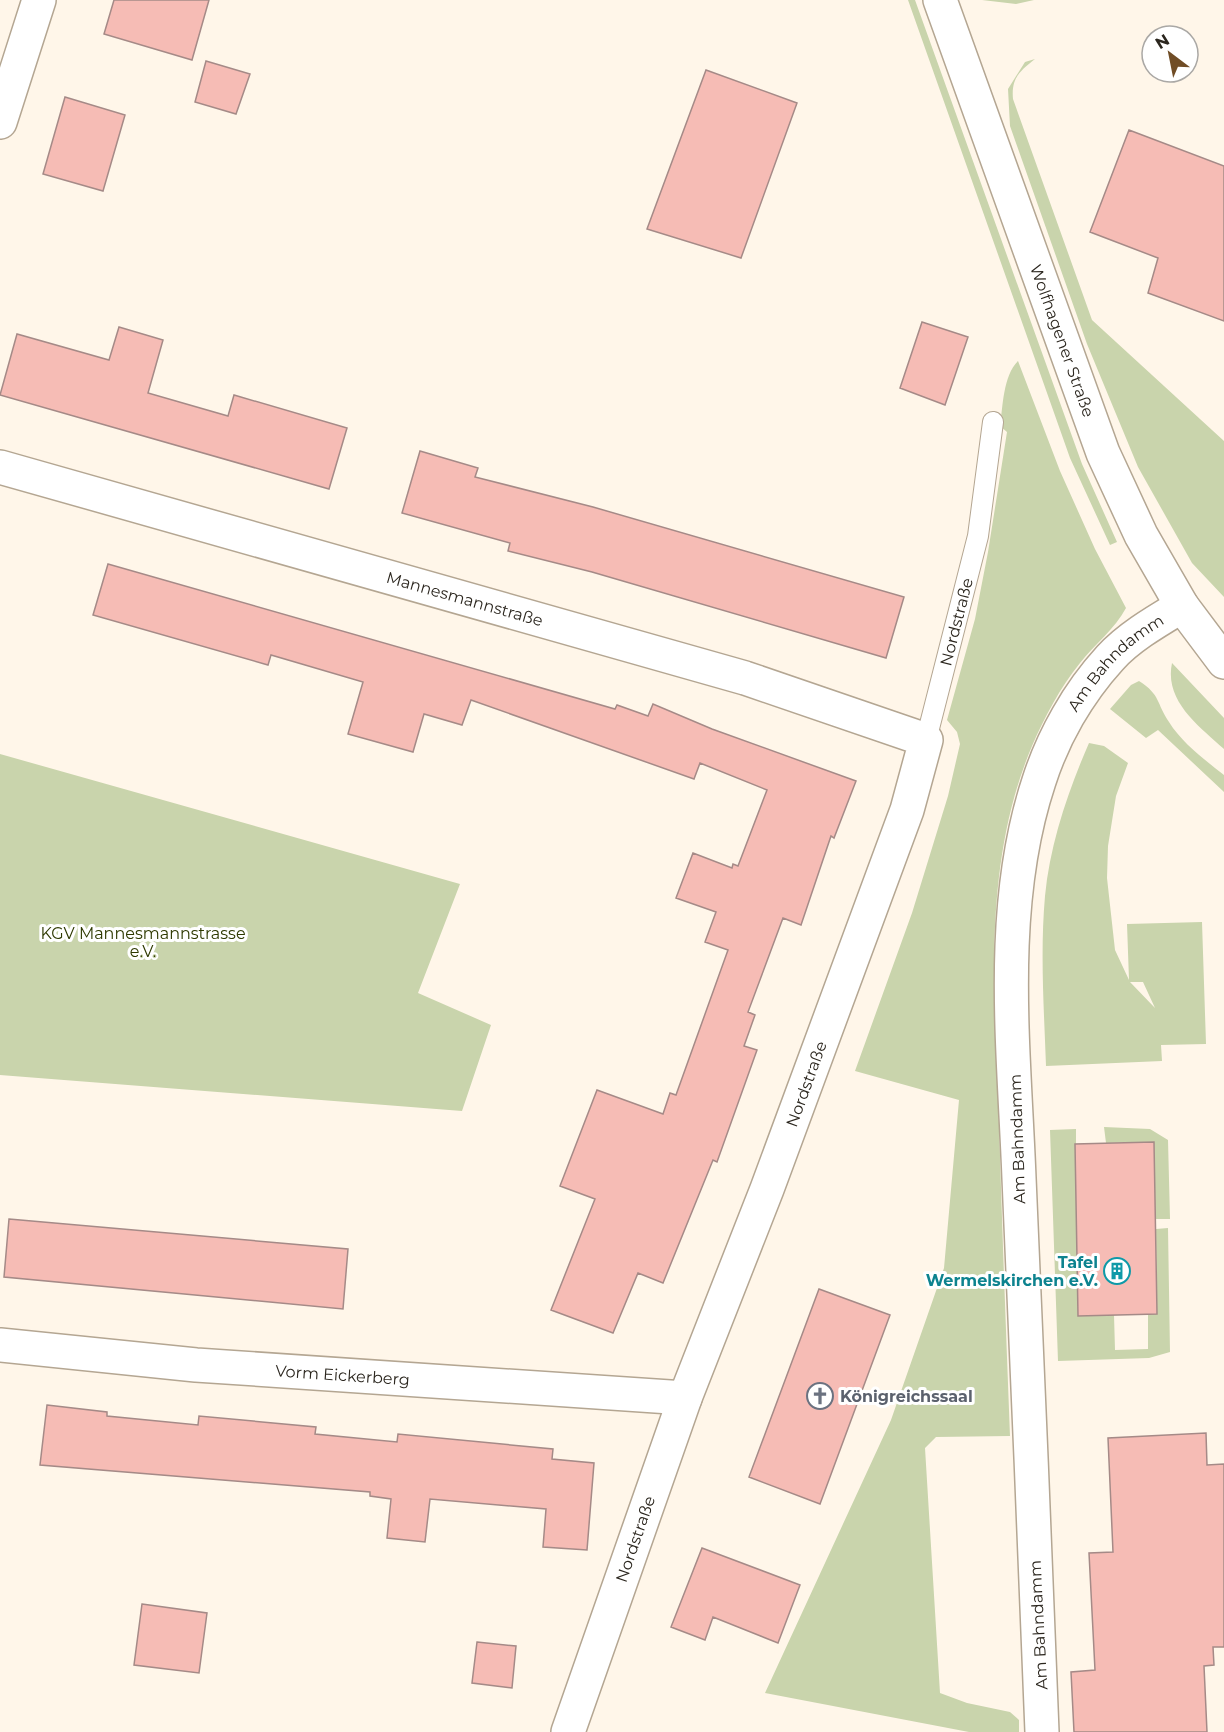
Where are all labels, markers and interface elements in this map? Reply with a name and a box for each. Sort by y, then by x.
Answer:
north arrow [1140,24,1200,84]
text: N [1152,30,1173,53]
street label: Wolfhagener Straße [1026,262,1098,420]
street label: Mannesmannstraße [384,568,545,630]
street label: Nordstraße [936,576,977,668]
street label: Am Bahndamm [1064,610,1167,715]
park label: KGV Mannesmannstrasse e.V. [40,924,246,961]
street label: Nordstraße [782,1039,831,1130]
street label: Am Bahndamm [1006,1074,1029,1204]
place label: Tafel Wermelskirchen e.V. [926,1253,1098,1290]
building icon: Tafel Wermelskirchen e.V. [1102,1256,1132,1286]
street label: Vorm Eickerberg [275,1361,410,1389]
church icon: Königreichssaal [805,1381,835,1411]
place label: Königreichssaal [840,1387,973,1406]
street label: Nordstraße [612,1494,659,1585]
street label: Am Bahndamm [1026,1560,1051,1690]

